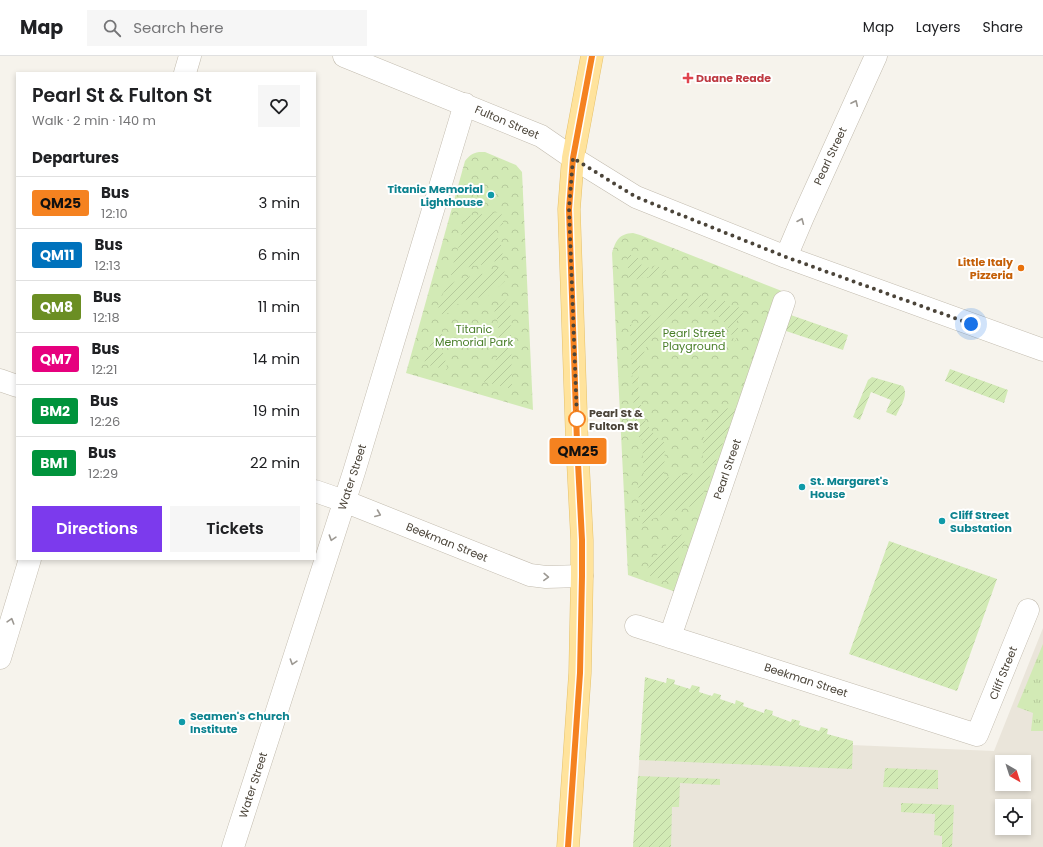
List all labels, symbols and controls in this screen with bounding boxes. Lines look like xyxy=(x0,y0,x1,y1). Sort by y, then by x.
search box xyxy=(87,10,367,46)
text: Map xyxy=(20,14,63,41)
icon: search xyxy=(101,17,123,39)
text: Search here xyxy=(133,17,224,38)
text: Map xyxy=(863,17,894,37)
text: Layers xyxy=(916,17,960,37)
text: Share xyxy=(982,17,1023,37)
place label: Duane Reade xyxy=(696,70,771,86)
marker: Duane Reade xyxy=(683,73,693,83)
text: Pearl St & Fulton St xyxy=(32,82,212,109)
button: heart xyxy=(258,85,300,127)
one-way arrow xyxy=(850,99,858,107)
street label: Fulton Street xyxy=(472,101,542,143)
text: Walk · 2 min · 140 m xyxy=(32,111,156,130)
street label: Pearl Street xyxy=(810,124,850,188)
text: Departures xyxy=(32,147,119,168)
place label: Titanic Memorial Lighthouse xyxy=(387,181,483,210)
text: Bus xyxy=(101,182,129,203)
marker: Titanic Memorial Lighthouse xyxy=(486,190,496,200)
text: 3 min xyxy=(258,192,300,213)
text: QM25 xyxy=(40,193,81,213)
text: 12:10 xyxy=(101,204,128,223)
one-way arrow xyxy=(796,218,804,225)
text: Bus xyxy=(94,234,123,255)
text: 6 min xyxy=(258,244,300,265)
text: QM11 xyxy=(40,245,74,265)
place label: Little Italy Pizzeria xyxy=(958,254,1013,283)
text: 12:13 xyxy=(94,256,121,275)
marker: Little Italy Pizzeria xyxy=(1016,263,1026,273)
text: Bus xyxy=(93,286,121,307)
text: 11 min xyxy=(258,296,300,317)
text: QM8 xyxy=(40,297,73,317)
text: 12:18 xyxy=(93,308,120,327)
your location xyxy=(961,314,981,334)
park label: Titanic Memorial Park xyxy=(435,321,513,350)
park label: Pearl Street Playground xyxy=(663,325,725,354)
text: Bus xyxy=(91,338,120,359)
text: 14 min xyxy=(253,348,300,369)
text: QM7 xyxy=(40,349,71,369)
text: 12:21 xyxy=(91,360,117,379)
text: Bus xyxy=(90,390,118,411)
text: 19 min xyxy=(253,400,300,421)
text: BM2 xyxy=(40,401,70,421)
place label: Pearl St & Fulton St xyxy=(589,405,643,434)
marker: Pearl St & Fulton St xyxy=(568,410,586,428)
text: 12:26 xyxy=(90,412,120,431)
street label: Pearl Street xyxy=(709,437,745,501)
line badge: QM25 xyxy=(550,438,606,464)
text: QM25 xyxy=(558,441,598,461)
text: Bus xyxy=(88,442,116,463)
street label: Water Street xyxy=(334,442,370,512)
text: 22 min xyxy=(250,452,300,473)
text: BM1 xyxy=(40,453,68,473)
text: 12:29 xyxy=(88,464,118,483)
place label: St. Margaret's House xyxy=(810,473,888,502)
marker: St. Margaret's House xyxy=(797,482,807,492)
button: Directions xyxy=(32,506,162,552)
button: Tickets xyxy=(170,506,300,552)
place label: Cliff Street Substation xyxy=(950,507,1012,536)
one-way arrow xyxy=(373,509,381,517)
marker: Cliff Street Substation xyxy=(937,516,947,526)
street label: Beekman Street xyxy=(404,518,490,566)
one-way arrow xyxy=(328,534,337,541)
one-way arrow xyxy=(543,573,549,581)
one-way arrow xyxy=(6,617,15,624)
street label: Cliff Street xyxy=(985,644,1021,702)
one-way arrow xyxy=(289,658,297,665)
street label: Beekman Street xyxy=(762,659,850,701)
place label: Seamen's Church Institute xyxy=(190,708,290,737)
marker: Seamen's Church Institute xyxy=(177,717,187,727)
street label: Water Street xyxy=(235,750,271,820)
north arrow xyxy=(995,755,1031,791)
map controls xyxy=(995,755,1031,835)
button: locate xyxy=(995,799,1031,835)

